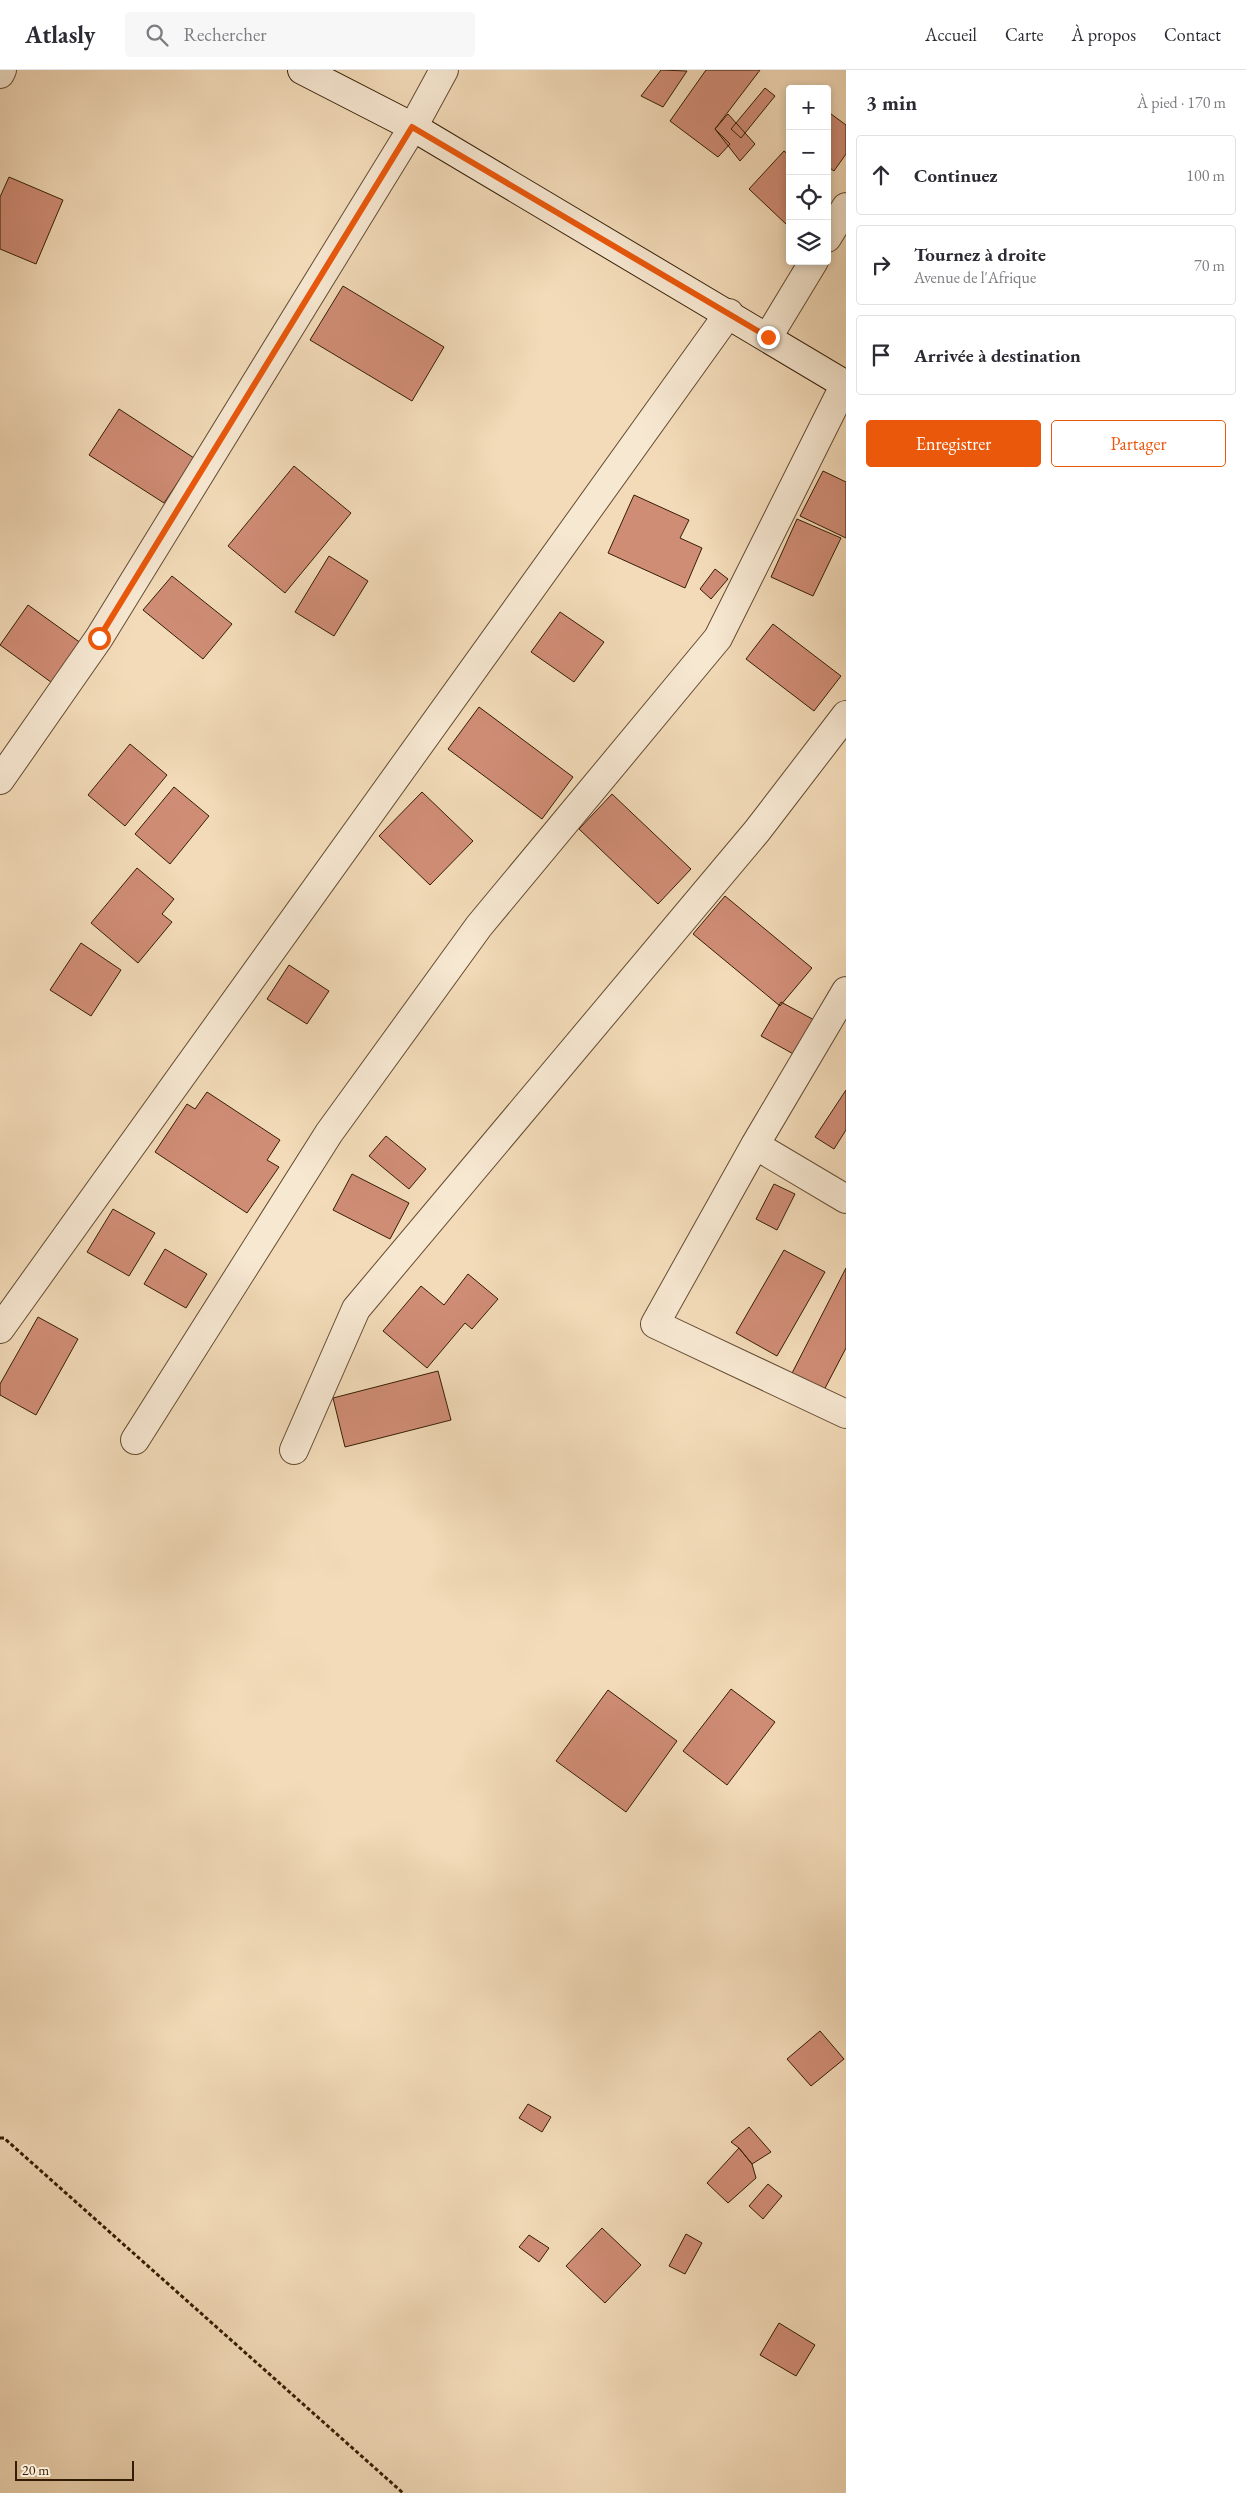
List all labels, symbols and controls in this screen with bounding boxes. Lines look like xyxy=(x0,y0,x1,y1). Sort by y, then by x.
search box xyxy=(125,12,475,57)
text: Atlasly xyxy=(25,19,95,50)
icon: search xyxy=(143,21,171,49)
text: Rechercher xyxy=(183,22,267,47)
text: Accueil xyxy=(925,23,977,46)
text: Carte xyxy=(1005,23,1044,46)
text: À propos xyxy=(1072,23,1136,46)
text: Contact xyxy=(1164,23,1221,46)
map controls xyxy=(786,85,831,265)
button: + xyxy=(786,85,831,130)
text: 3 min xyxy=(866,89,917,116)
text: À pied · 170 m xyxy=(1137,92,1226,113)
button: − xyxy=(786,130,831,175)
icon: ahead xyxy=(867,161,895,189)
text: Continuez xyxy=(914,163,998,188)
text: 100 m xyxy=(1186,165,1225,186)
button: locate xyxy=(786,175,831,220)
button: layers xyxy=(786,220,831,265)
text: Tournez à droite xyxy=(914,242,1046,267)
icon: right xyxy=(867,251,895,279)
text: 70 m xyxy=(1194,255,1225,276)
text: Avenue de l'Afrique xyxy=(914,267,1036,288)
route end xyxy=(757,326,780,349)
icon: arrive xyxy=(867,341,895,369)
text: Arrivée à destination xyxy=(914,343,1081,368)
button: Enregistrer xyxy=(866,420,1041,467)
button: Partager xyxy=(1051,420,1226,467)
route start xyxy=(88,627,111,650)
scale bar xyxy=(15,2458,134,2481)
text: 20 m xyxy=(22,2461,49,2479)

